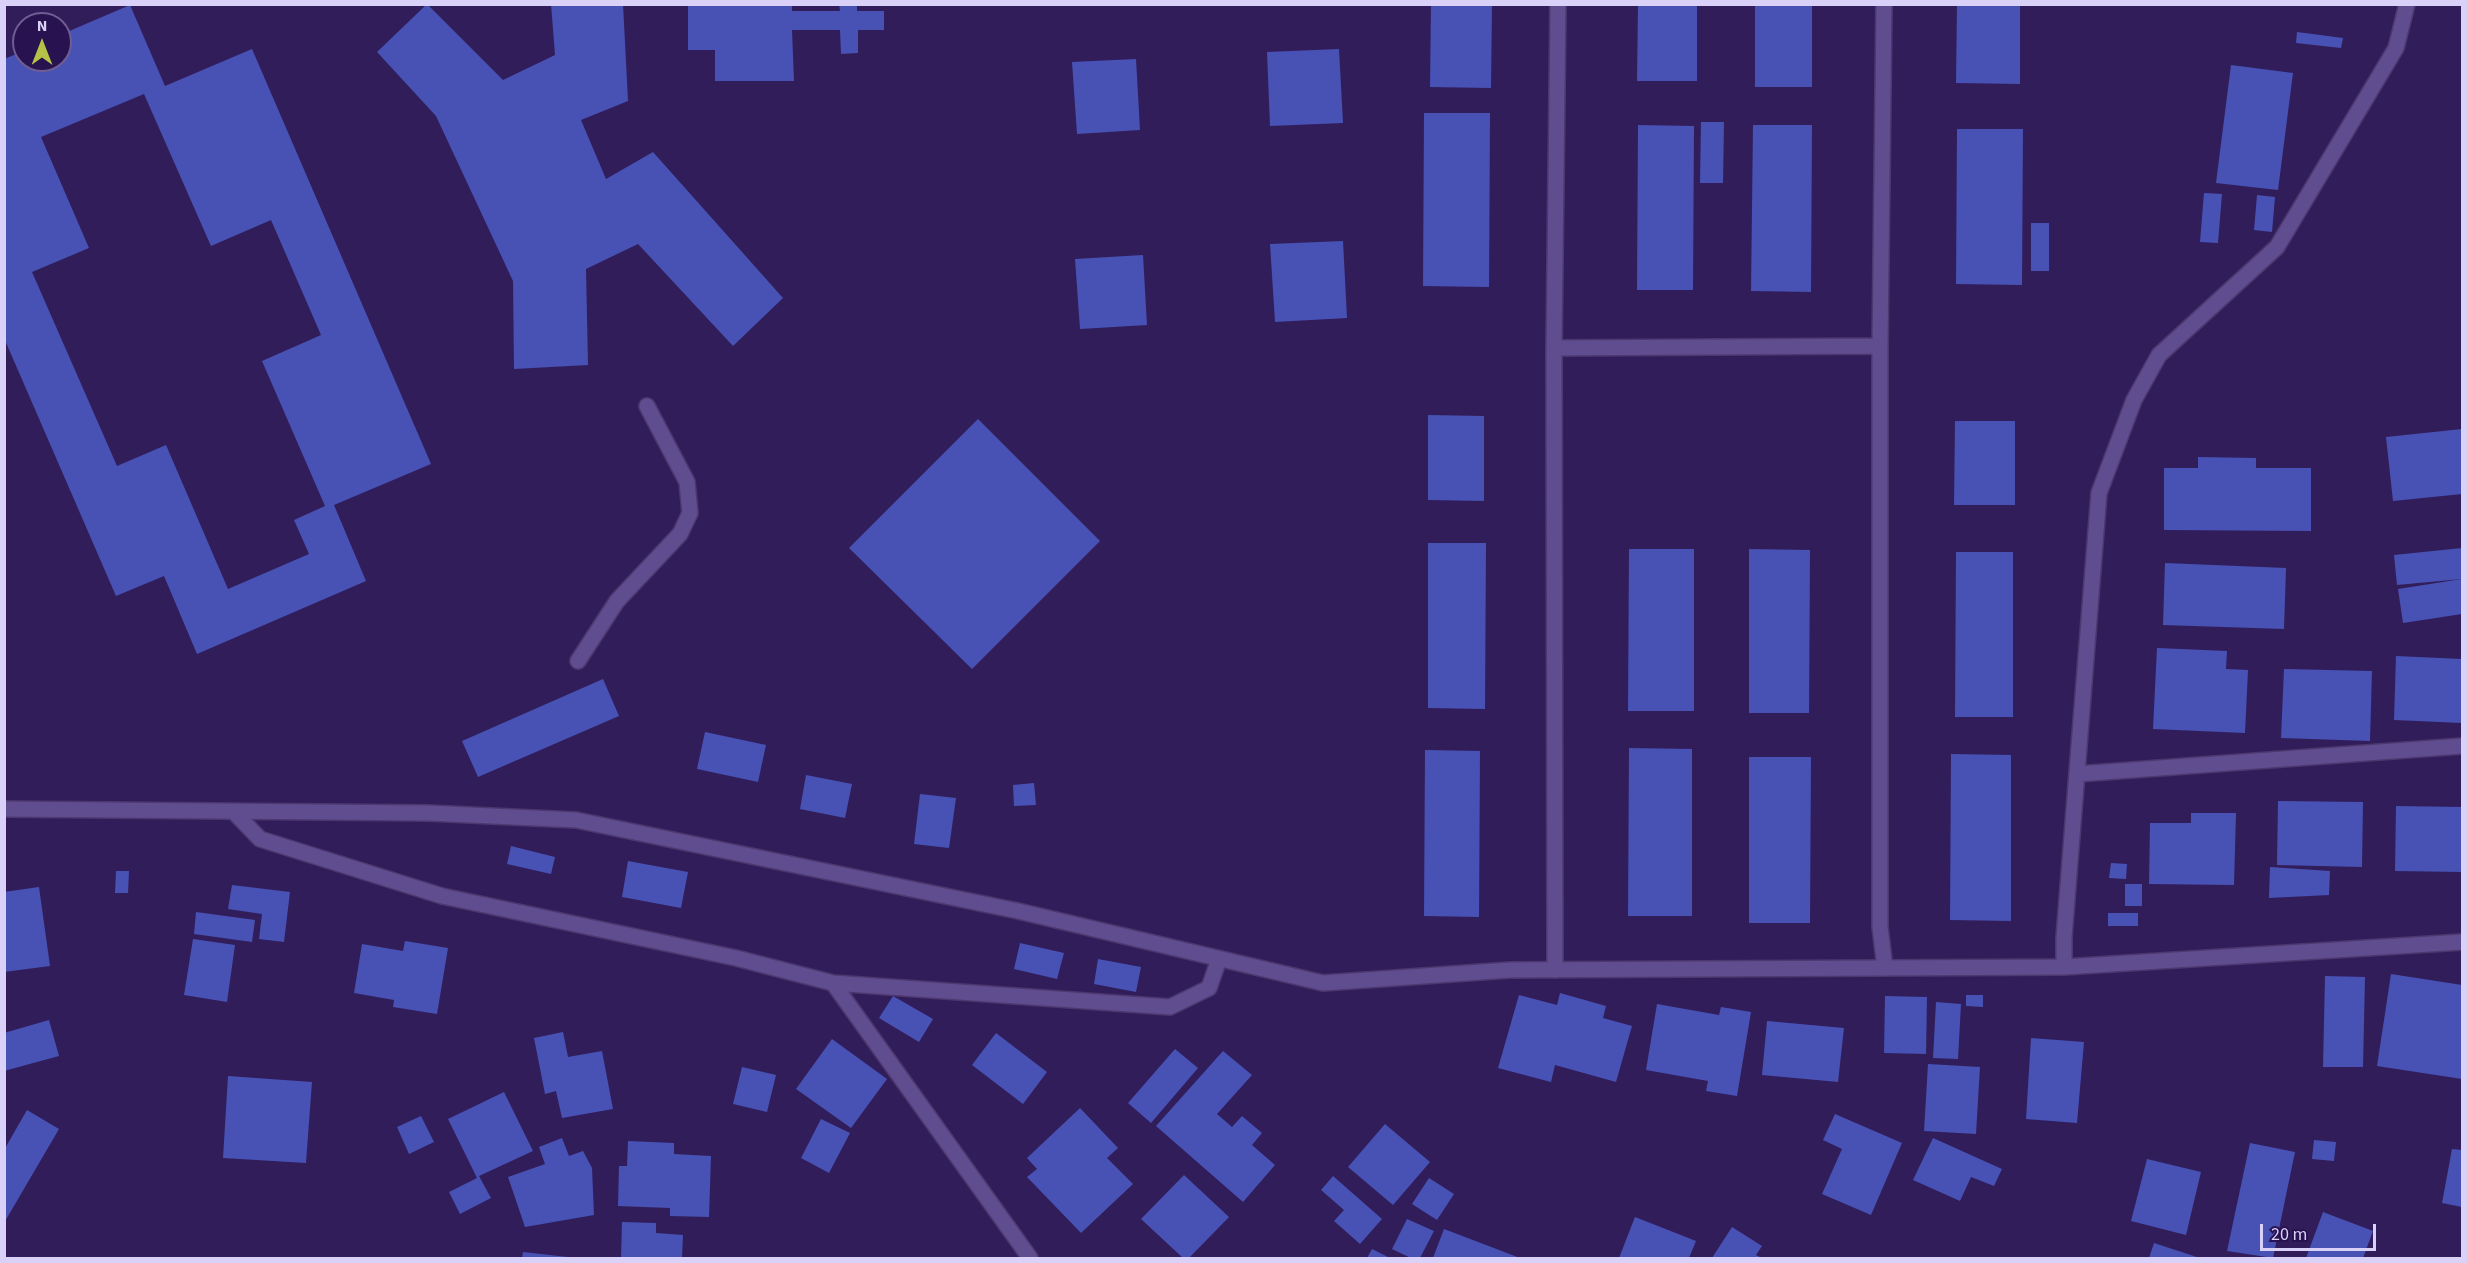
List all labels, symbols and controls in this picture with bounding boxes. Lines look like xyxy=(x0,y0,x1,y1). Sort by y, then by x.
north arrow xyxy=(12,12,72,72)
text: N xyxy=(37,15,47,37)
scale bar xyxy=(2263,1212,2378,1250)
text: 20 m xyxy=(2271,1222,2307,1247)

